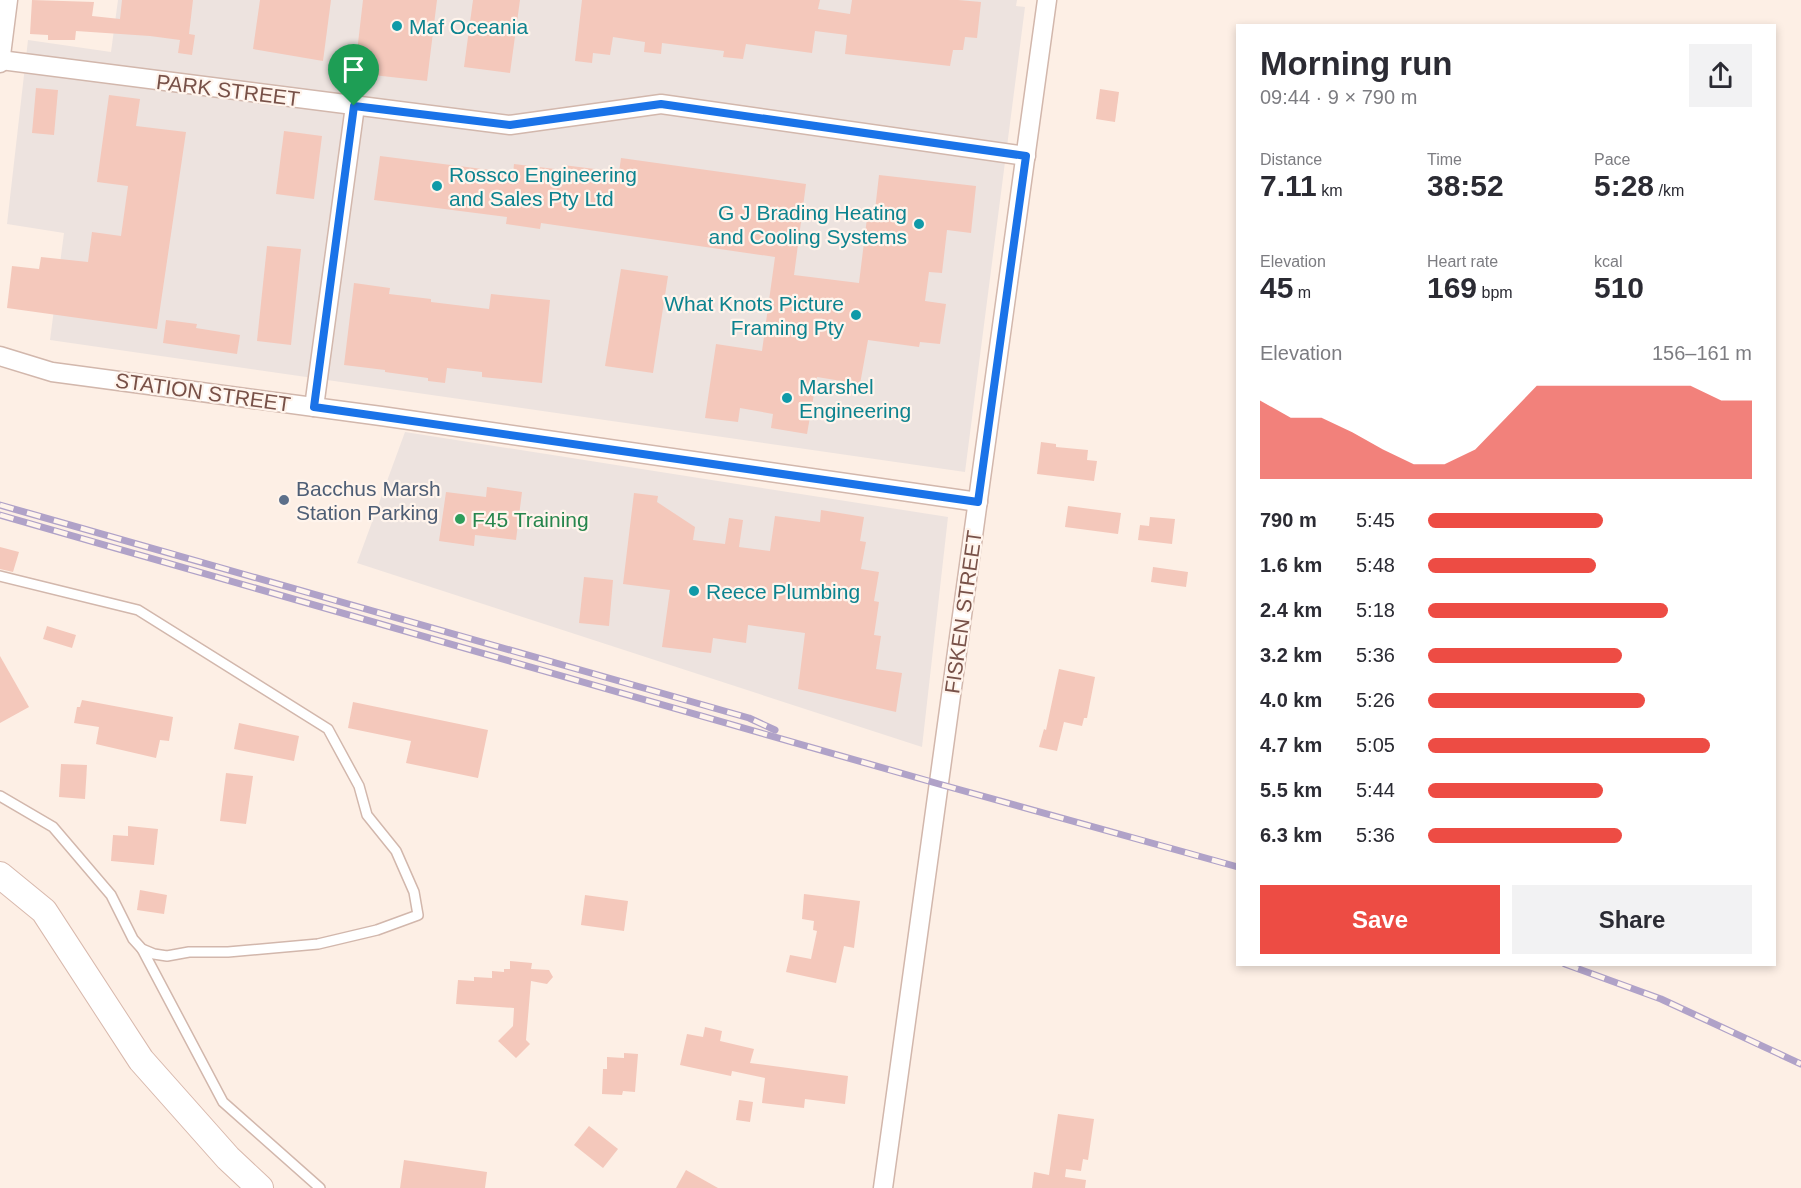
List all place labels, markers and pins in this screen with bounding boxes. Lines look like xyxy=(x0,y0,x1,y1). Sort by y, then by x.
place label: Maf Oceania xyxy=(409,15,528,38)
marker: Maf Oceania xyxy=(390,19,404,33)
pin xyxy=(328,44,379,106)
place label: Rossco Engineering and Sales Pty Ltd xyxy=(449,163,637,210)
marker: Rossco Engineering and Sales Pty Ltd xyxy=(430,179,444,193)
place label: G J Brading Heating and Cooling Systems xyxy=(709,201,907,248)
marker: G J Brading Heating and Cooling Systems xyxy=(912,217,926,231)
place label: What Knots Picture Framing Pty xyxy=(664,292,844,339)
marker: What Knots Picture Framing Pty xyxy=(849,308,863,322)
place label: Marshel Engineering xyxy=(799,375,911,422)
marker: Marshel Engineering xyxy=(780,391,794,405)
place label: Bacchus Marsh Station Parking xyxy=(296,477,441,524)
marker: Bacchus Marsh Station Parking xyxy=(277,493,291,507)
place label: F45 Training xyxy=(472,508,589,531)
marker: F45 Training xyxy=(453,512,467,526)
place label: Reece Plumbing xyxy=(706,580,860,603)
marker: Reece Plumbing xyxy=(687,584,701,598)

